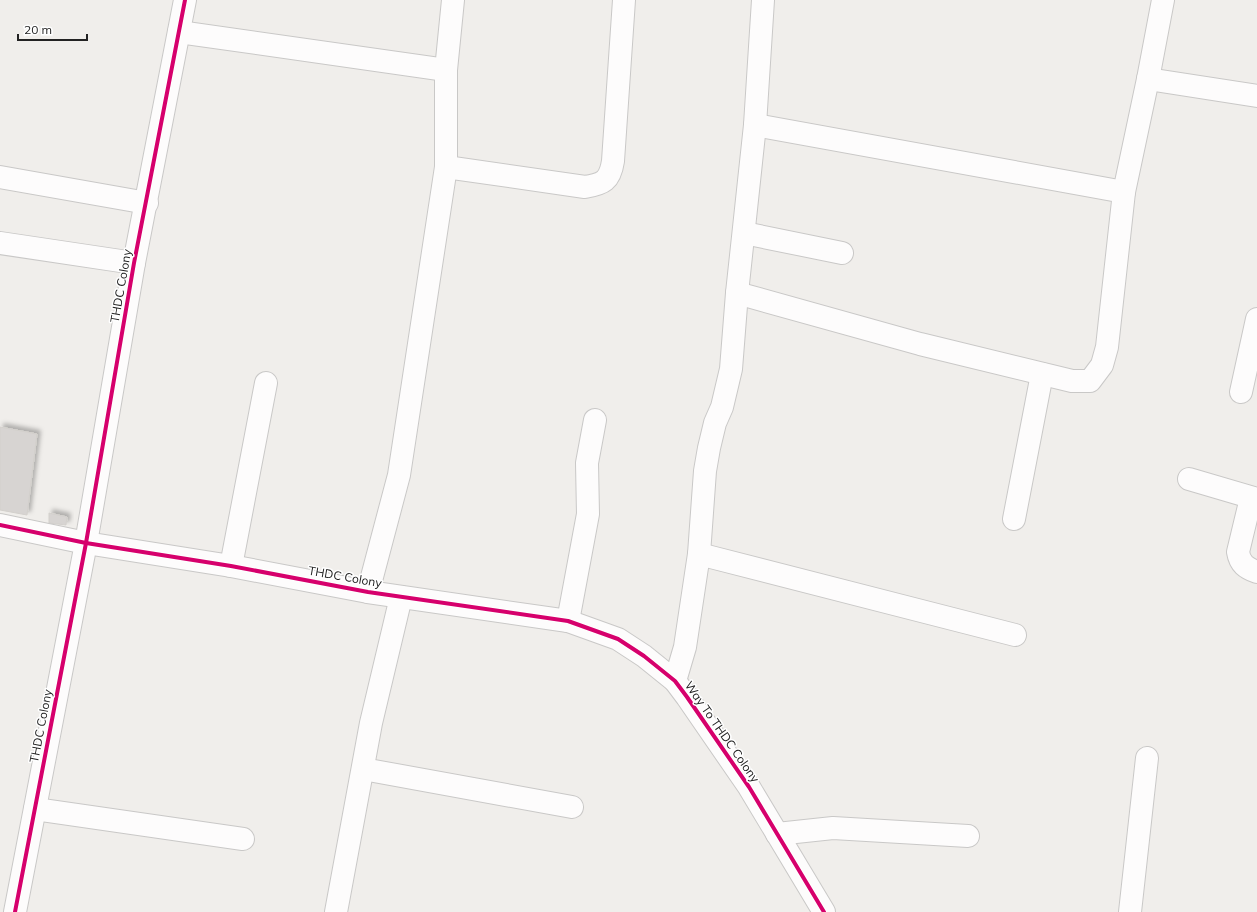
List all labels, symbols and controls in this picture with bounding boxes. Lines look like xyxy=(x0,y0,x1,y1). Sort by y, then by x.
scale bar xyxy=(18,16,87,42)
text: 20 m xyxy=(24,22,52,37)
street label: THDC Colony xyxy=(107,247,134,324)
street label: THDC Colony xyxy=(307,563,384,590)
street label: Way To THDC Colony xyxy=(682,678,763,786)
street label: THDC Colony xyxy=(26,687,55,764)

